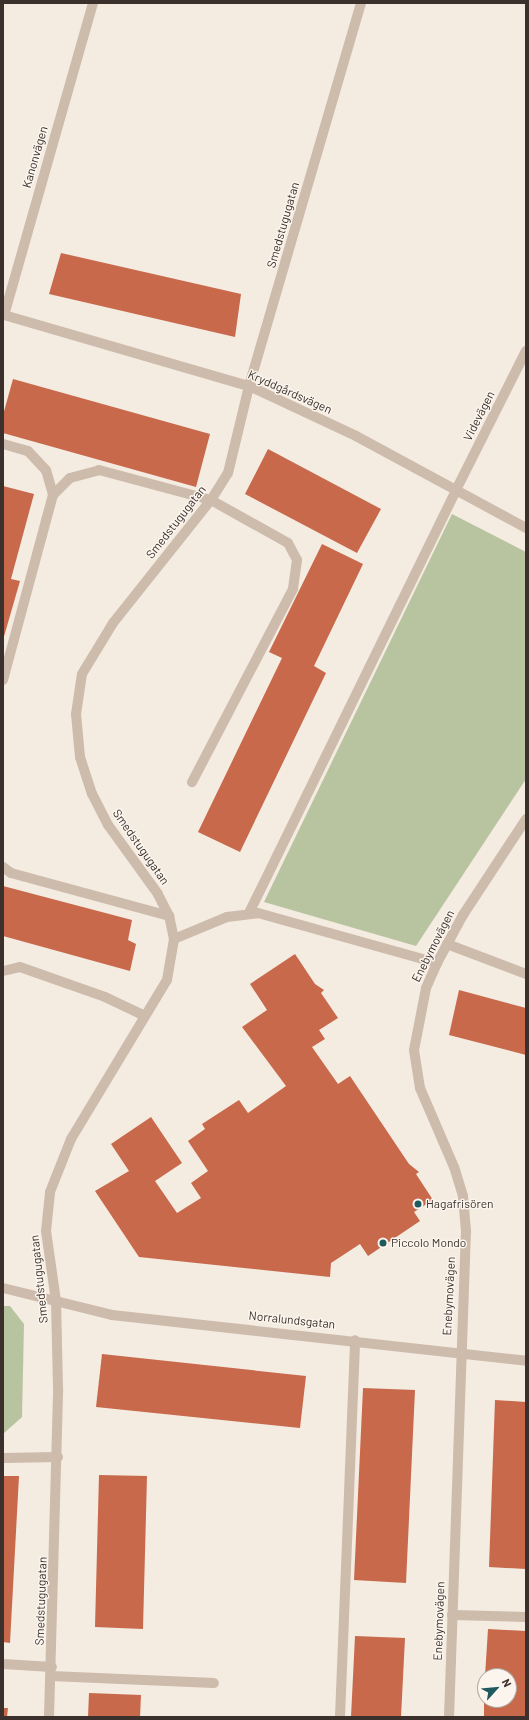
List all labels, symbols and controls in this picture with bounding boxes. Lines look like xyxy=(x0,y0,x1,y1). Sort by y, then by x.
street label: Kanonvägen xyxy=(19,124,51,190)
street label: Smedstugugatan xyxy=(264,180,302,270)
street label: Kryddgårdsvägen xyxy=(246,367,334,417)
street label: Videvägen xyxy=(460,389,498,443)
street label: Smedstugugatan xyxy=(143,483,209,561)
street label: Smedstugugatan xyxy=(110,807,172,887)
street label: Enebymovägen xyxy=(409,907,457,985)
place label: Hagafrisören xyxy=(426,1197,494,1211)
marker: Hagafrisören xyxy=(413,1199,423,1209)
street label: Smedstugugatan xyxy=(27,1234,51,1324)
place label: Piccolo Mondo xyxy=(391,1236,466,1250)
marker: Piccolo Mondo xyxy=(378,1238,388,1248)
street label: Enebymovägen xyxy=(440,1256,458,1336)
street label: Norralundsgatan xyxy=(248,1308,336,1332)
street label: Smedstugugatan xyxy=(32,1556,50,1646)
street label: Enebymovägen xyxy=(430,1581,448,1661)
north arrow xyxy=(477,1668,517,1708)
text: N xyxy=(500,1677,515,1689)

